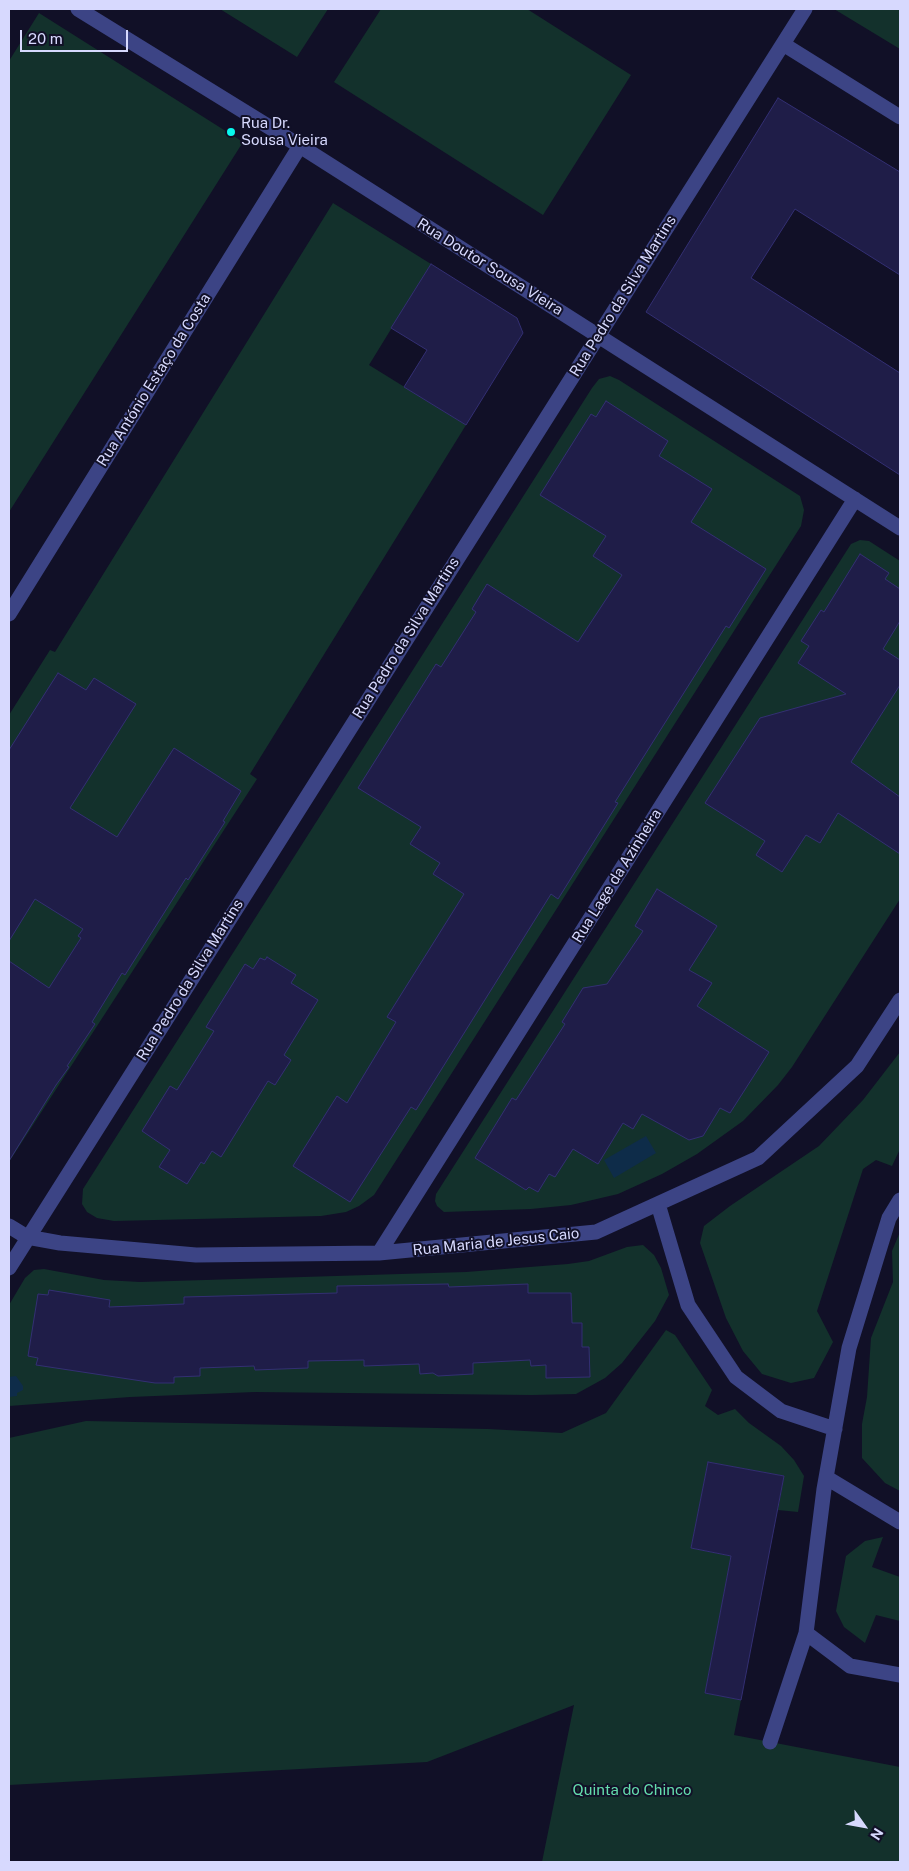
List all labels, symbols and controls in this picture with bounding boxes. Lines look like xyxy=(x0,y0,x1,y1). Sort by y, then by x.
scale bar xyxy=(22,20,130,52)
text: 20 m xyxy=(28,30,63,47)
place label: Rua Dr. Sousa Vieira xyxy=(241,114,328,149)
marker: Rua Dr. Sousa Vieira xyxy=(225,126,237,138)
street label: Rua Pedro da Silva Martins xyxy=(566,212,680,380)
street label: Rua Doutor Sousa Vieira xyxy=(414,215,566,319)
street label: Rua António Estaço da Costa xyxy=(93,290,215,470)
street label: Rua Pedro da Silva Martins xyxy=(349,554,463,722)
street label: Rua Lage da Azinheira xyxy=(568,806,666,946)
street label: Rua Pedro da Silva Martins xyxy=(133,896,247,1064)
street label: Rua Maria de Jesus Caio xyxy=(412,1224,580,1260)
park label: Quinta do Chinco xyxy=(573,1781,691,1799)
north arrow xyxy=(839,1801,889,1851)
text: N xyxy=(867,1825,886,1843)

